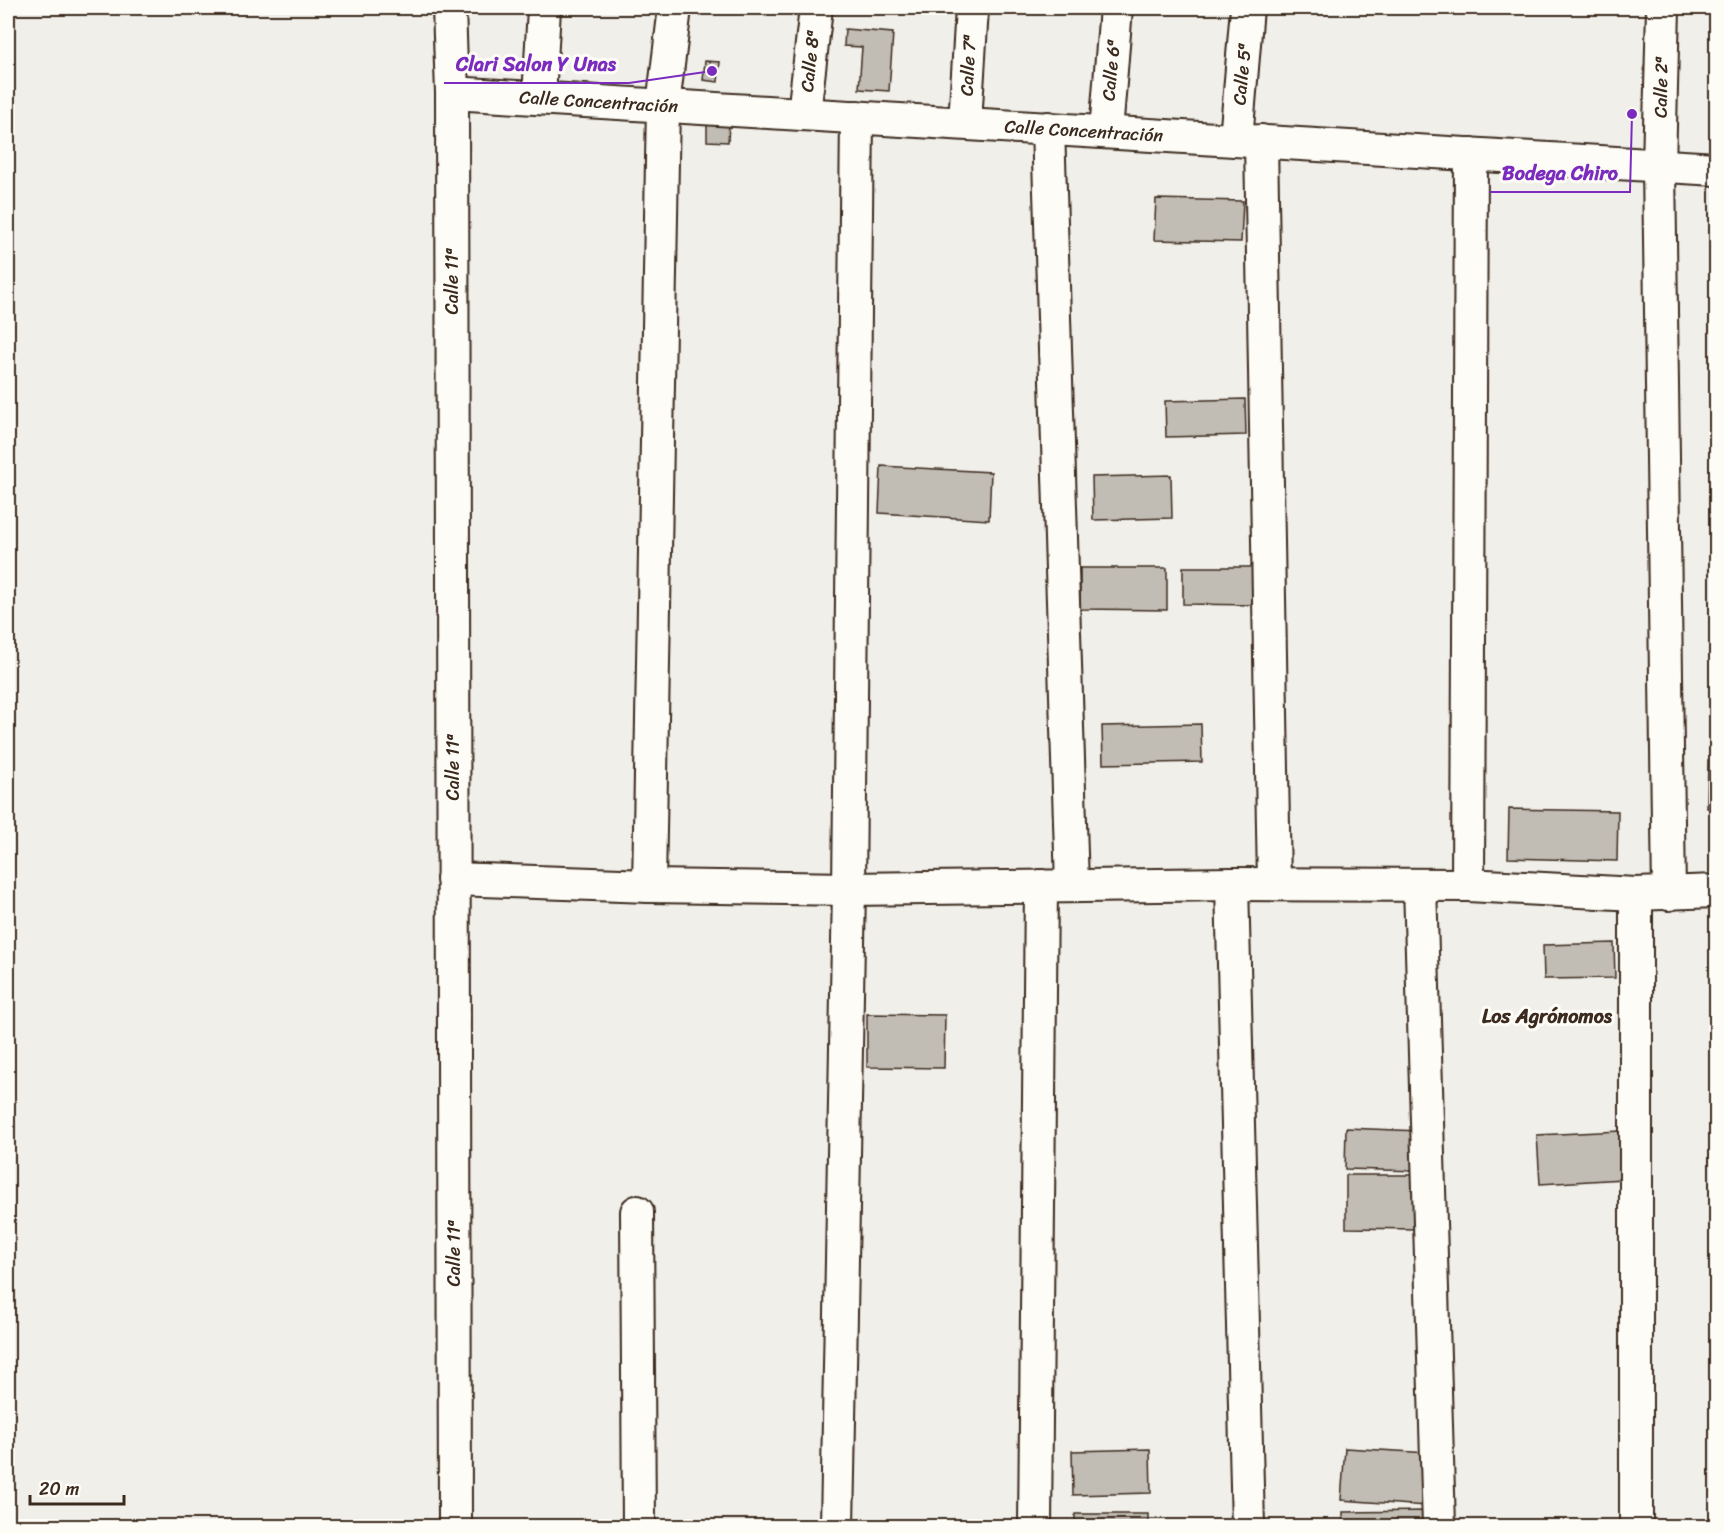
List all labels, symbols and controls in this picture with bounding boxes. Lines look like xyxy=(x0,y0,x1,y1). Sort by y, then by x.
street label: Calle 8ª xyxy=(791,28,829,94)
street label: Calle 7ª xyxy=(950,33,986,97)
street label: Calle 6ª xyxy=(1092,38,1130,102)
street label: Calle 5ª xyxy=(1223,41,1261,107)
callout: Clari Salon Y Unas xyxy=(444,45,629,83)
text: Clari Salon Y Unas xyxy=(455,47,617,82)
street label: Calle 2ª xyxy=(1644,56,1678,118)
street label: Calle Concentración xyxy=(518,81,679,123)
street label: Calle Concentración xyxy=(1004,110,1164,152)
callout: Bodega Chiro xyxy=(1490,154,1630,192)
text: Bodega Chiro xyxy=(1502,156,1619,191)
street label: Calle 11ª xyxy=(436,248,468,314)
street label: Calle 11ª xyxy=(437,734,469,800)
district label: Los Agrónomos xyxy=(1482,999,1613,1034)
street label: Calle 11ª xyxy=(438,1220,470,1286)
scale bar xyxy=(30,1468,124,1506)
text: 20 m xyxy=(39,1473,79,1505)

